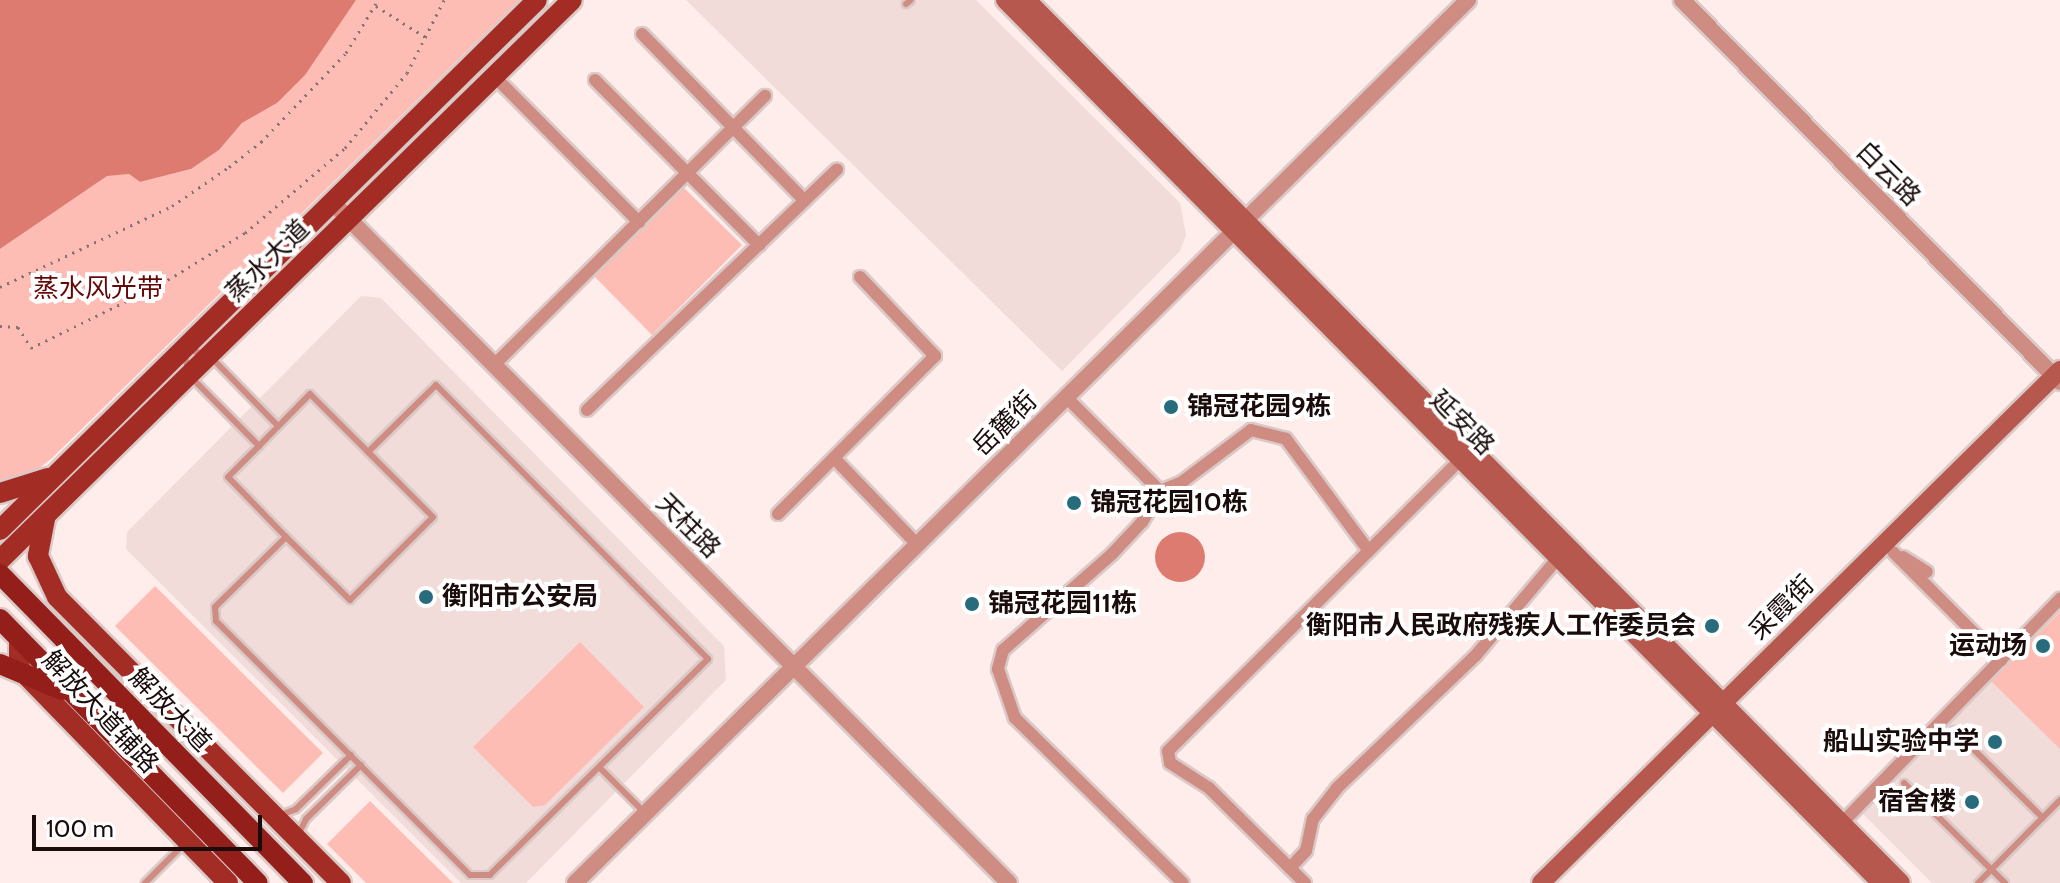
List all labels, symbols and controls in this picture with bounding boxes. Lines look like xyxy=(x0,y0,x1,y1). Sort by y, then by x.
street label: 白云路 xyxy=(1849,135,1927,213)
street label: 蒸水大道 xyxy=(220,214,316,308)
park label: 蒸水风光带 xyxy=(33,273,163,305)
street label: 延安路 xyxy=(1423,384,1501,462)
street label: 岳麓街 xyxy=(966,385,1044,463)
place label: 锦冠花园9栋 xyxy=(1187,391,1332,423)
marker: 锦冠花园9栋 xyxy=(1162,398,1180,416)
street label: 天柱路 xyxy=(649,487,727,565)
place label: 锦冠花园10栋 xyxy=(1090,487,1248,519)
marker: 锦冠花园10栋 xyxy=(1065,494,1083,512)
street label: 采霞街 xyxy=(1743,569,1821,647)
place label: 衡阳市公安局 xyxy=(442,581,598,613)
marker: 衡阳市公安局 xyxy=(417,588,435,606)
place label: 锦冠花园11栋 xyxy=(988,588,1137,620)
marker: 锦冠花园11栋 xyxy=(963,595,981,613)
place label: 衡阳市人民政府残疾人工作委员会 xyxy=(1306,610,1696,642)
marker: 衡阳市人民政府残疾人工作委员会 xyxy=(1703,617,1721,635)
place label: 运动场 xyxy=(1949,630,2027,662)
marker: 运动场 xyxy=(2034,637,2052,655)
street label: 解放大道辅路 xyxy=(35,644,165,780)
street label: 解放大道 xyxy=(123,662,217,758)
place label: 船山实验中学 xyxy=(1823,726,1979,758)
marker: 船山实验中学 xyxy=(1986,733,2004,751)
place label: 宿舍楼 xyxy=(1878,786,1956,818)
marker: 宿舍楼 xyxy=(1963,793,1981,811)
scale bar xyxy=(36,799,266,849)
text: 100 m xyxy=(46,814,114,843)

